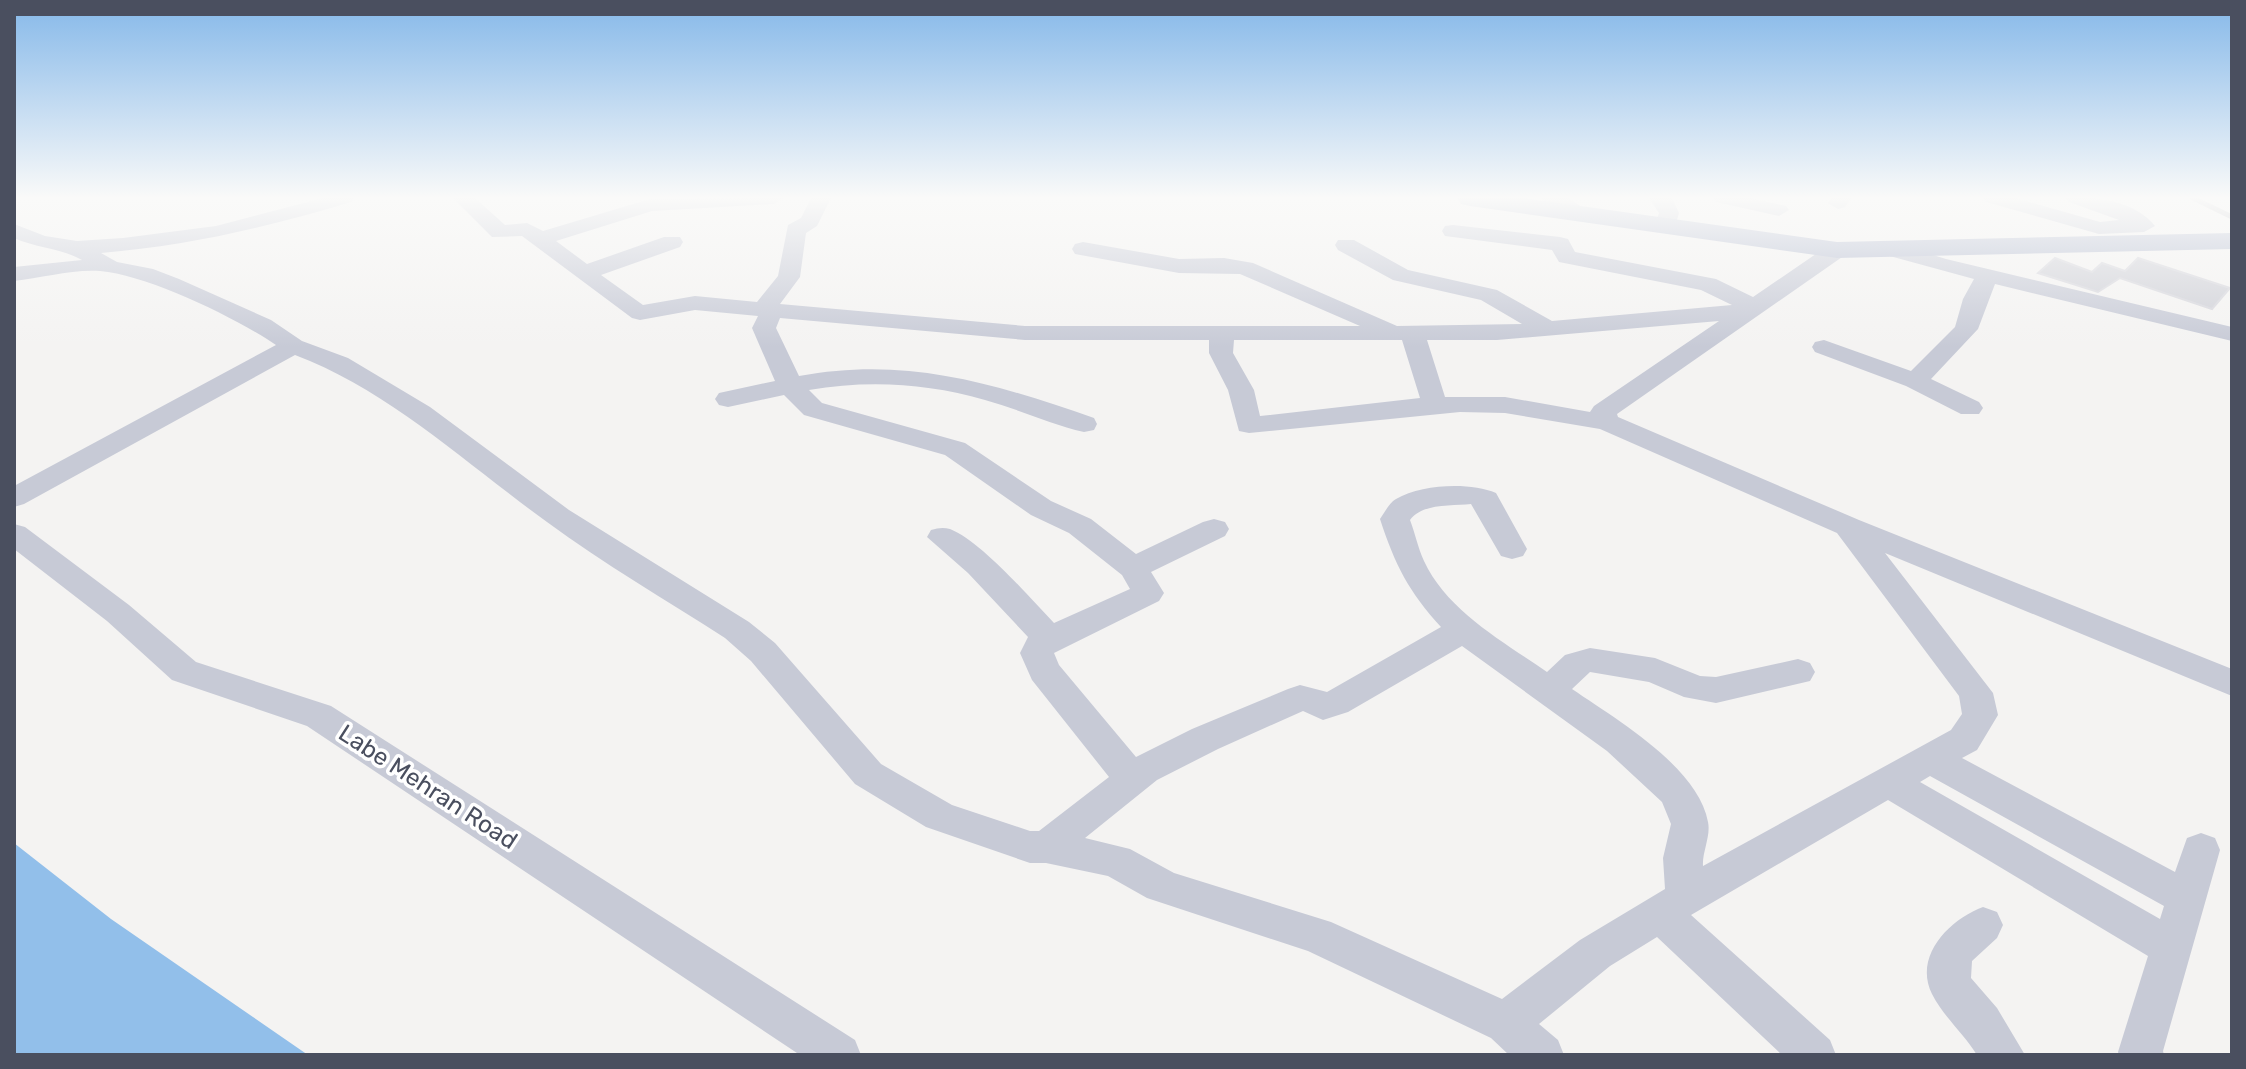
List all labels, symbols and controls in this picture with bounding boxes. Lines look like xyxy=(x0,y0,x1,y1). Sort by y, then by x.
street label: Labe Mehran Road xyxy=(334,719,522,855)

